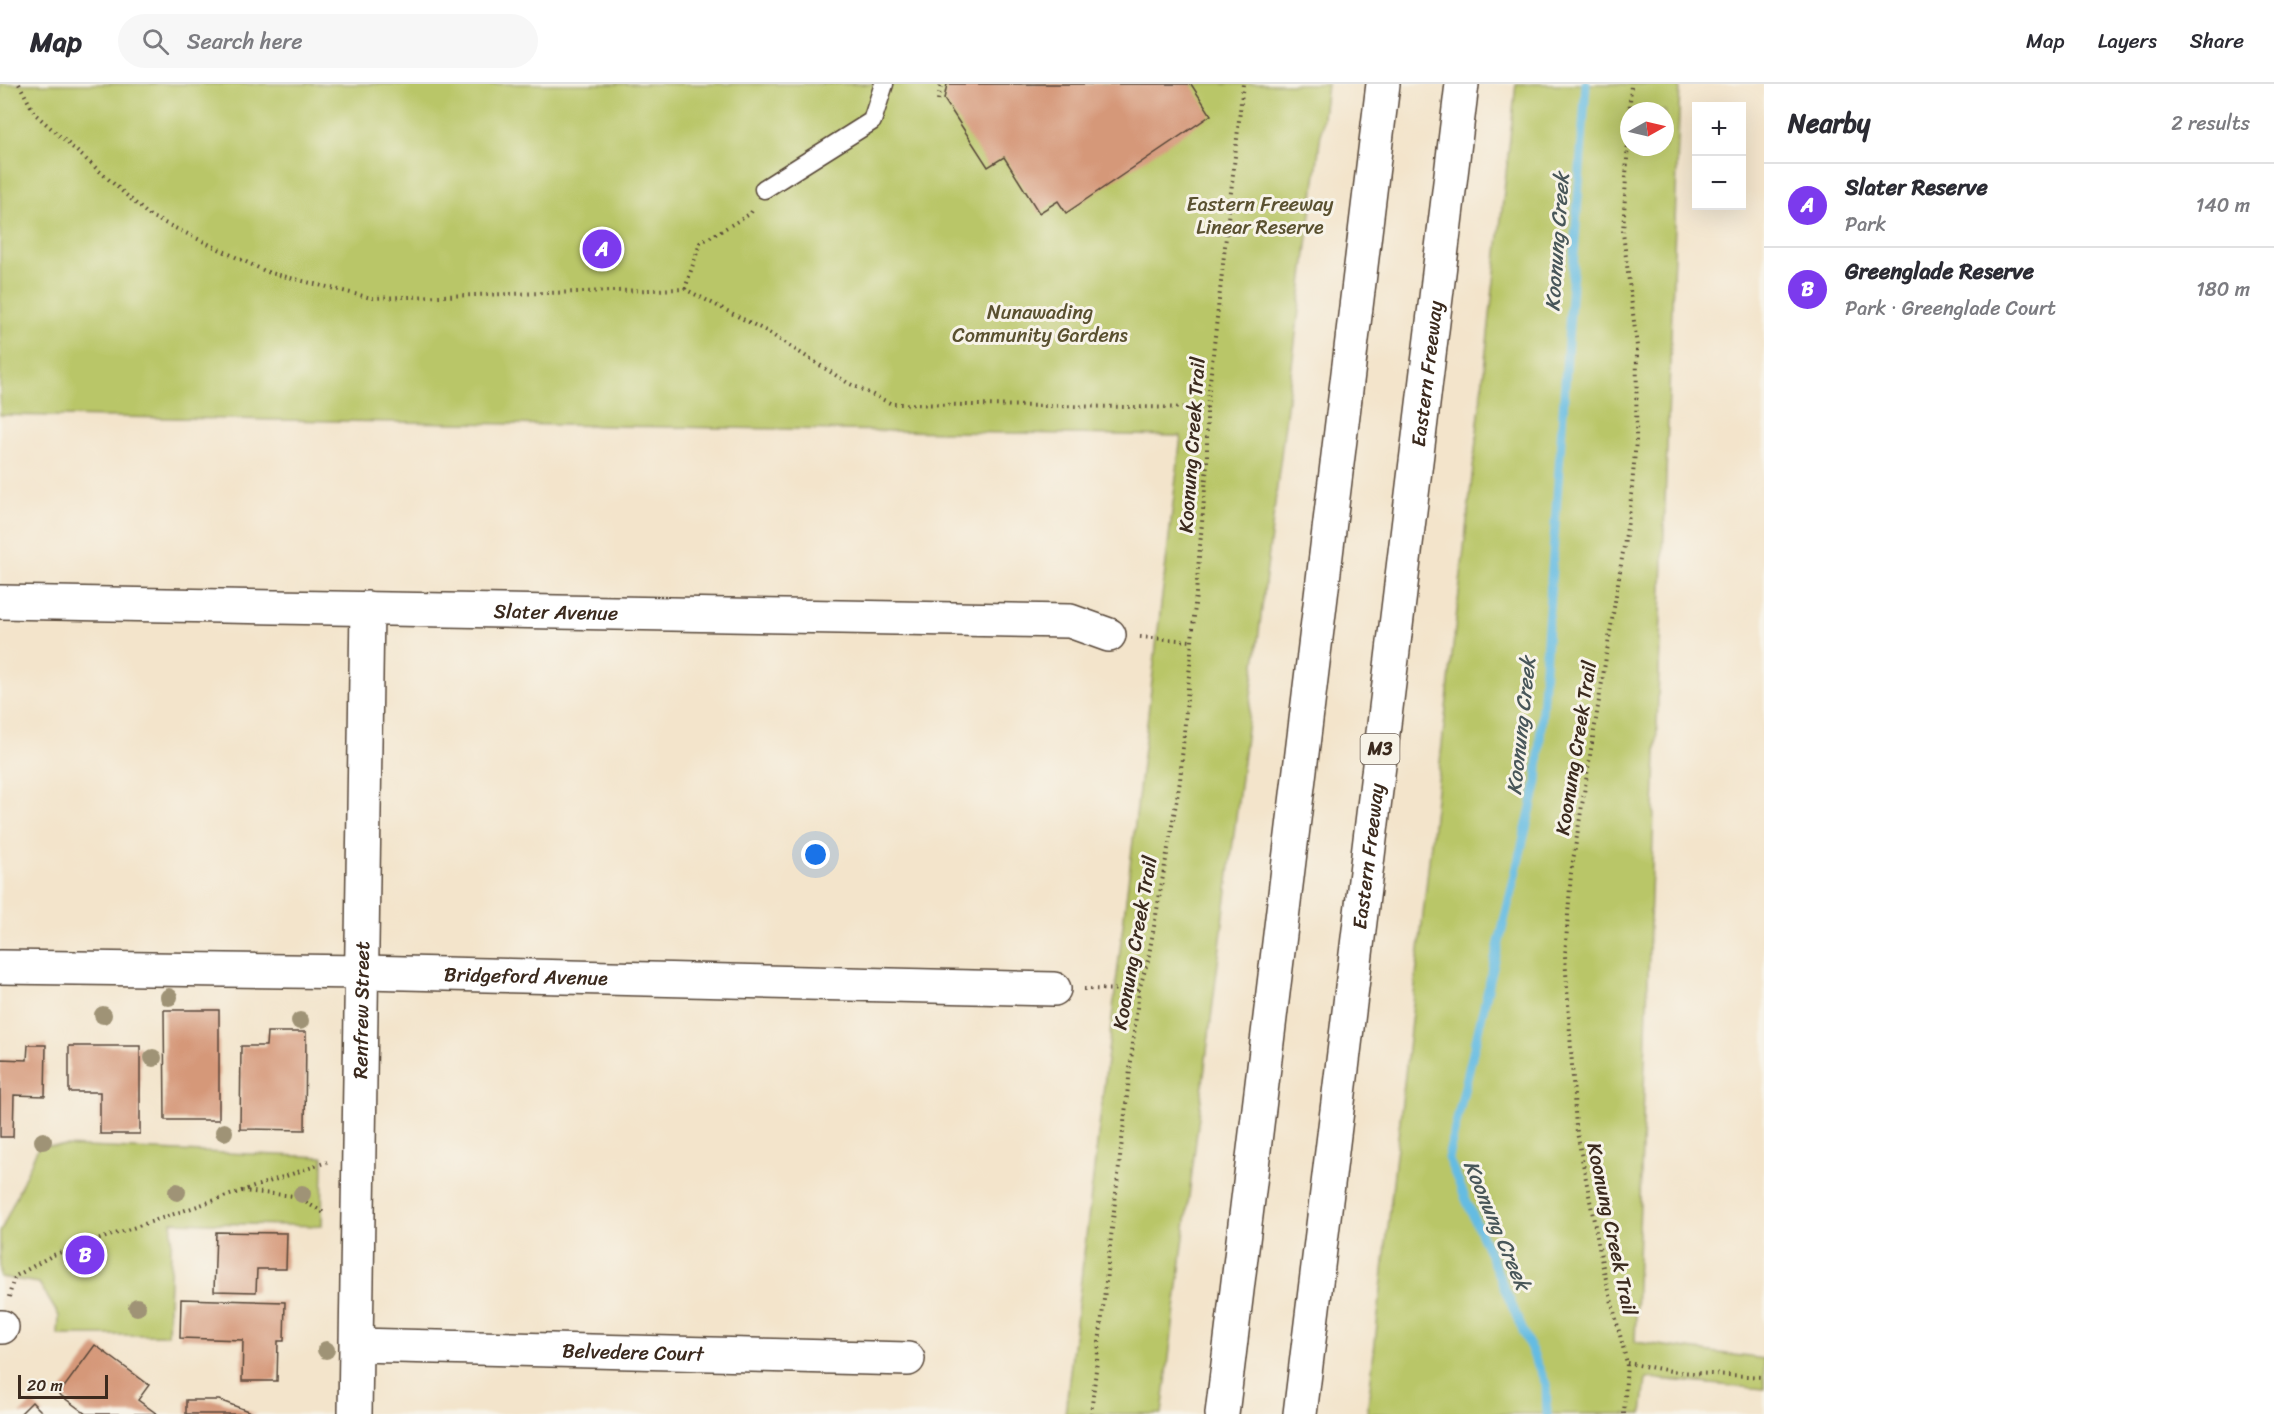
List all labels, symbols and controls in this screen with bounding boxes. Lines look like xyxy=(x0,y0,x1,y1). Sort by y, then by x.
search box xyxy=(118,14,538,68)
text: Map xyxy=(30,17,82,66)
text: Search here xyxy=(187,22,303,61)
text: Map xyxy=(2026,22,2065,60)
text: Layers xyxy=(2098,22,2157,60)
text: Share xyxy=(2190,22,2244,60)
icon: search xyxy=(139,25,172,58)
text: Nearby xyxy=(1788,100,1870,146)
north arrow xyxy=(1620,102,1674,156)
map controls xyxy=(1692,102,1746,210)
button: + xyxy=(1692,102,1746,156)
text: 2 results xyxy=(2171,106,2250,141)
button: − xyxy=(1692,156,1746,210)
text: Slater Reserve xyxy=(1845,168,1988,207)
water label: Koonung Creek xyxy=(1533,169,1581,312)
park label: Eastern Freeway Linear Reserve xyxy=(1187,187,1334,245)
text: A xyxy=(1801,188,1814,223)
text: 140 m xyxy=(2196,188,2250,223)
text: Park xyxy=(1845,207,1886,242)
pin: A xyxy=(582,226,622,272)
text: Greenglade Reserve xyxy=(1845,252,2034,291)
text: B xyxy=(1801,272,1814,307)
text: 180 m xyxy=(2196,272,2250,307)
text: Park · Greenglade Court xyxy=(1845,291,2056,326)
park label: Nunawading Community Gardens xyxy=(952,295,1128,353)
street label: Eastern Freeway xyxy=(1400,298,1453,449)
street label: Koonung Creek Trail xyxy=(1168,355,1216,534)
street label: Slater Avenue xyxy=(493,593,619,630)
water label: Koonung Creek xyxy=(1495,652,1547,797)
street label: Koonung Creek Trail xyxy=(1545,657,1607,838)
road number: M3 xyxy=(1360,734,1400,764)
street label: Eastern Freeway xyxy=(1342,781,1394,931)
your location xyxy=(801,840,830,869)
street label: Koonung Creek Trail xyxy=(1102,852,1168,1033)
street label: Renfrew Street xyxy=(342,941,380,1079)
street label: Bridgeford Avenue xyxy=(444,956,609,996)
street label: Koonung Creek Trail xyxy=(1577,1139,1648,1320)
water label: Koonung Creek xyxy=(1452,1154,1543,1299)
pin: B xyxy=(66,1232,104,1278)
street label: Belvedere Court xyxy=(562,1333,705,1371)
text: 20 m xyxy=(27,1371,63,1400)
scale bar xyxy=(18,1372,108,1400)

